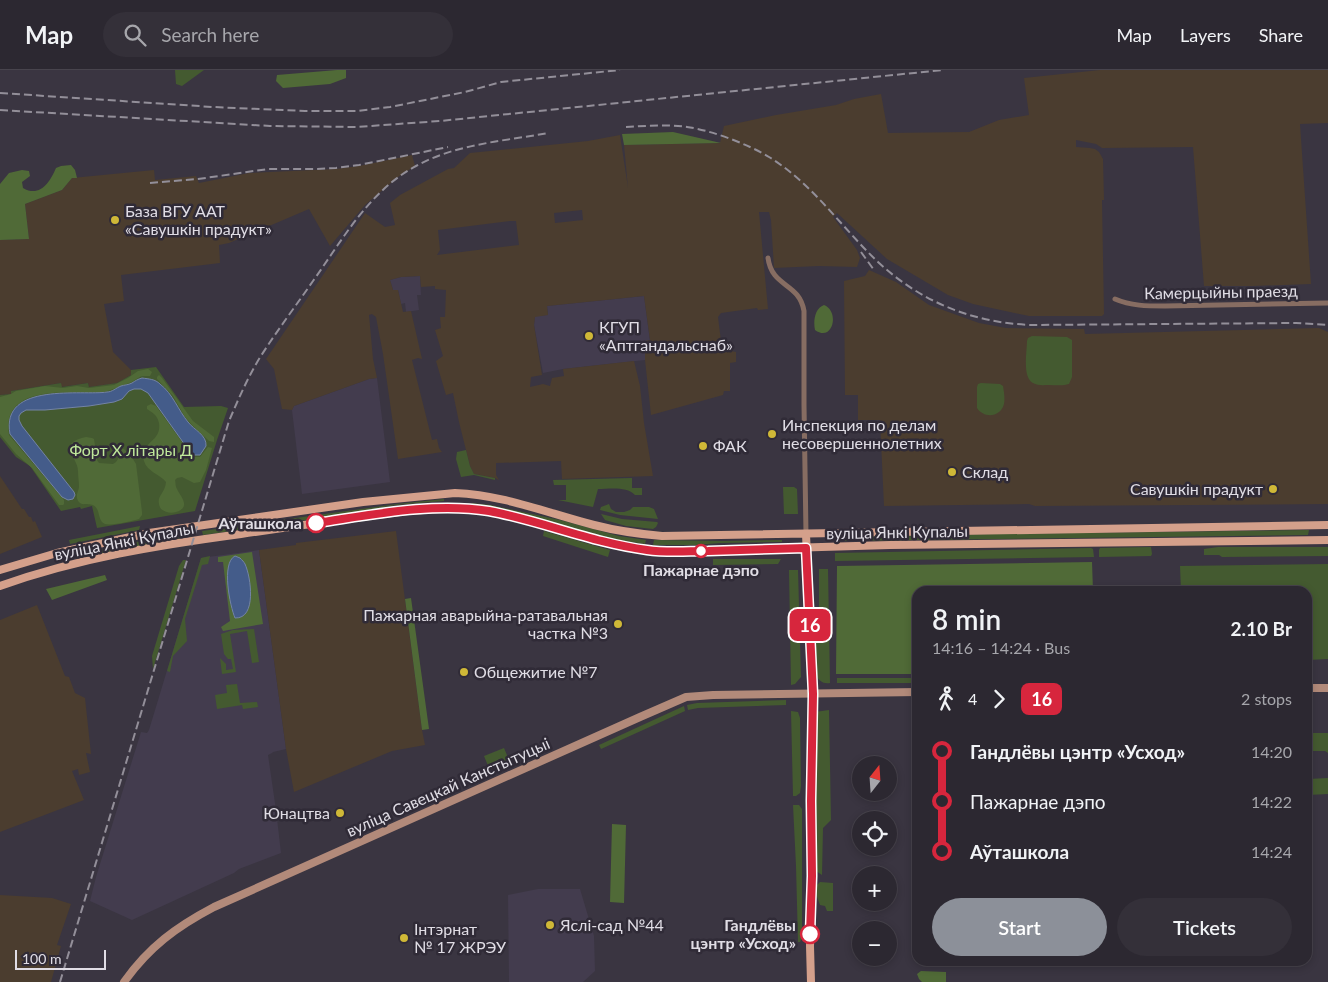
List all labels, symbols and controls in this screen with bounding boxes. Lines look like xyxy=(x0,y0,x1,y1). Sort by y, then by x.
search box xyxy=(103,12,453,57)
text: Map xyxy=(25,20,73,49)
icon: search xyxy=(121,21,149,49)
text: Search here xyxy=(161,23,259,46)
text: Map xyxy=(1116,24,1152,46)
text: Layers xyxy=(1180,24,1231,46)
text: Share xyxy=(1259,24,1303,46)
place label: База ВГУ ААТ «Савушкін прадукт» xyxy=(125,201,272,238)
marker: База ВГУ ААТ «Савушкін прадукт» xyxy=(109,214,121,226)
street label: Камерцыйны праезд xyxy=(1144,281,1298,302)
place label: КГУП «Аптгандальснаб» xyxy=(599,317,733,354)
marker: КГУП «Аптгандальснаб» xyxy=(583,330,595,342)
place label: Инспекция по делам несовершеннолетних xyxy=(782,415,942,452)
marker: Инспекция по делам несовершеннолетних xyxy=(766,428,778,440)
place label: ФАК xyxy=(713,436,747,455)
park label: Форт X літары Д xyxy=(69,440,193,459)
marker: ФАК xyxy=(697,440,709,452)
place label: Склад xyxy=(962,462,1008,481)
marker: Склад xyxy=(946,466,958,478)
place label: Савушкін прадукт xyxy=(1130,479,1263,498)
marker: Савушкін прадукт xyxy=(1267,483,1279,495)
place label: Аўташкола xyxy=(218,513,302,532)
marker: Аўташкола xyxy=(306,513,326,533)
street label: вуліца Янкі Купалы xyxy=(52,518,195,563)
street label: вуліца Янкі Купалы xyxy=(826,521,968,542)
marker: Пажарнае дэпо xyxy=(694,544,708,558)
place label: Пажарнае дэпо xyxy=(643,560,759,579)
text: 8 min xyxy=(932,602,1001,636)
place label: Пажарная аварыйна-ратавальная частка №3 xyxy=(363,605,608,642)
line badge: 16 xyxy=(788,609,832,641)
text: 16 xyxy=(800,614,820,636)
text: 2.10 Br xyxy=(1230,617,1292,640)
marker: Пажарная аварыйна-ратавальная частка №3 xyxy=(612,618,624,630)
text: 14:16 – 14:24 · Bus xyxy=(932,638,1070,657)
place label: Общежитие №7 xyxy=(474,662,598,681)
marker: Общежитие №7 xyxy=(458,666,470,678)
icon: walk xyxy=(932,685,960,713)
icon: forward xyxy=(985,685,1013,713)
text: 16 xyxy=(1031,688,1052,710)
text: 4 xyxy=(968,689,977,708)
text: 2 stops xyxy=(1241,689,1292,708)
street label: вуліца Савецкай Канстытуцыі xyxy=(343,733,552,840)
text: Гандлёвы цэнтр «Усход» xyxy=(970,740,1185,763)
text: 14:20 xyxy=(1251,742,1292,761)
north arrow xyxy=(852,756,898,801)
map controls xyxy=(852,756,897,966)
text: Пажарнае дэпо xyxy=(970,790,1106,813)
text: 14:22 xyxy=(1251,792,1292,811)
place label: Юнацтва xyxy=(263,803,330,822)
marker: Юнацтва xyxy=(334,807,346,819)
button: locate xyxy=(852,811,897,856)
text: Аўташкола xyxy=(970,840,1069,863)
text: 14:24 xyxy=(1251,842,1292,861)
button: + xyxy=(852,866,897,911)
button: Start xyxy=(932,898,1107,956)
button: Tickets xyxy=(1117,898,1292,956)
place label: Яслі-сад №44 xyxy=(559,915,664,934)
place label: Гандлёвы цэнтр «Усход» xyxy=(690,915,796,952)
place label: Інтэрнат № 17 ЖРЭУ xyxy=(414,919,507,956)
marker: Яслі-сад №44 xyxy=(544,919,556,931)
button: − xyxy=(852,921,897,966)
marker: Гандлёвы цэнтр «Усход» xyxy=(800,924,820,944)
marker: Інтэрнат № 17 ЖРЭУ xyxy=(398,932,410,944)
scale bar xyxy=(15,947,106,970)
text: 100 m xyxy=(22,950,61,967)

